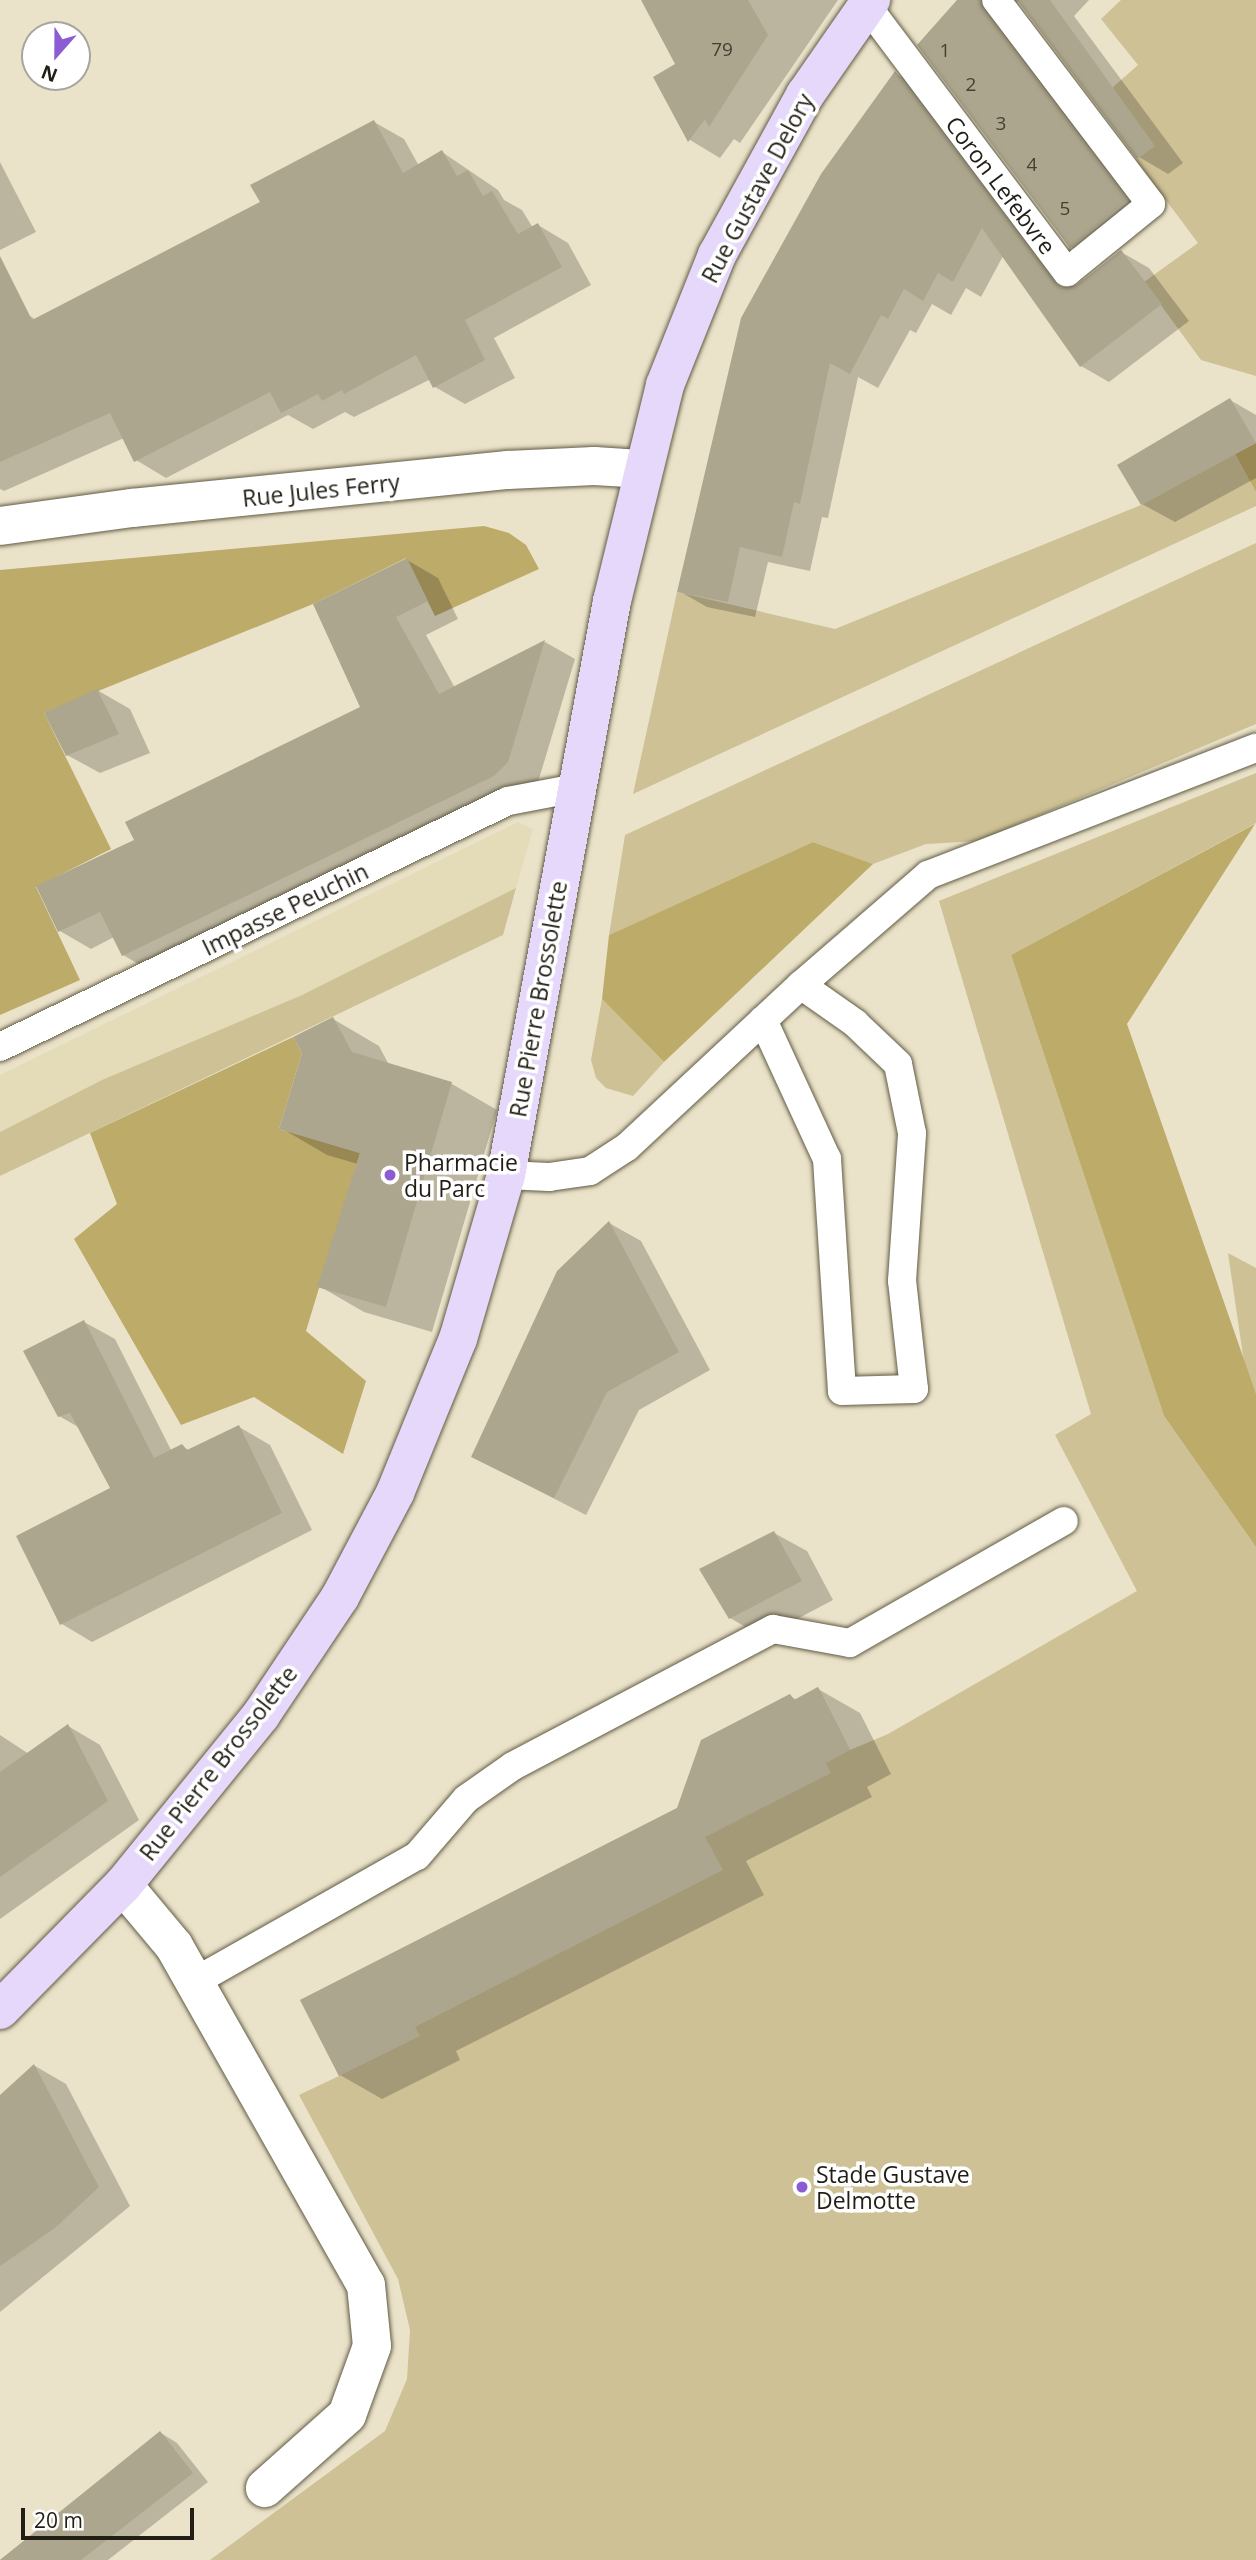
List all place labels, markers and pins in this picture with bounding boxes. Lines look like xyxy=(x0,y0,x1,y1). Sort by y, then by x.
place label: Pharmacie du Parc xyxy=(404,1148,518,1202)
marker: Pharmacie du Parc xyxy=(382,1167,398,1183)
place label: Stade Gustave Delmotte xyxy=(816,2160,970,2214)
marker: Stade Gustave Delmotte xyxy=(794,2179,810,2195)

